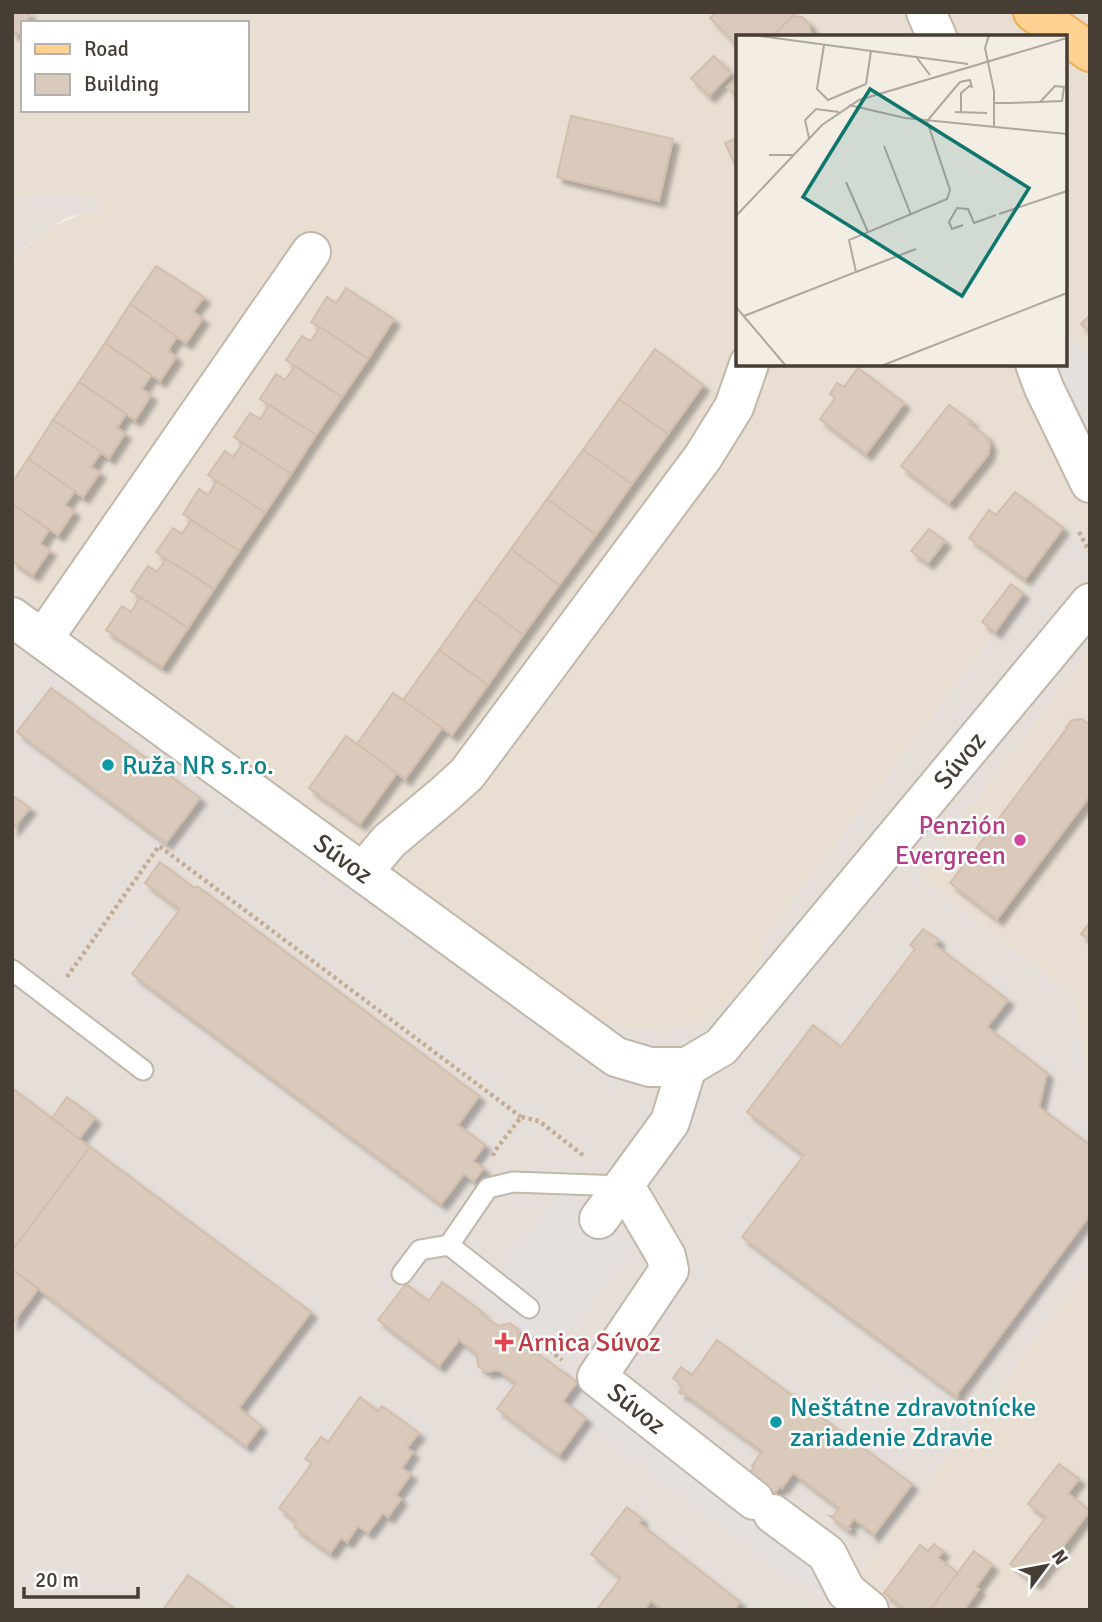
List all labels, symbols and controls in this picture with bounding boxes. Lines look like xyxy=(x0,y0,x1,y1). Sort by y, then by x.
legend xyxy=(21,21,248,112)
inset map xyxy=(736,35,1067,366)
text: Road xyxy=(84,36,129,62)
text: Building xyxy=(84,71,159,97)
street label: Súvoz xyxy=(927,726,993,796)
place label: Ruža NR s.r.o. xyxy=(122,750,274,782)
marker: Ruža NR s.r.o. xyxy=(100,757,116,773)
place label: Penzión Evergreen xyxy=(895,810,1006,872)
street label: Súvoz xyxy=(307,827,378,891)
marker: Penzión Evergreen xyxy=(1012,832,1028,848)
place label: Arnica Súvoz xyxy=(518,1327,661,1359)
marker: Arnica Súvoz xyxy=(496,1334,512,1350)
street label: Súvoz xyxy=(601,1376,672,1442)
place label: Neštátne zdravotnícke zariadenie Zdravie xyxy=(790,1392,1036,1454)
marker: Neštátne zdravotnícke zariadenie Zdravie xyxy=(768,1414,784,1430)
north arrow xyxy=(1011,1531,1081,1601)
text: N xyxy=(1046,1546,1073,1569)
scale bar xyxy=(24,1556,138,1600)
text: 20 m xyxy=(35,1567,79,1593)

